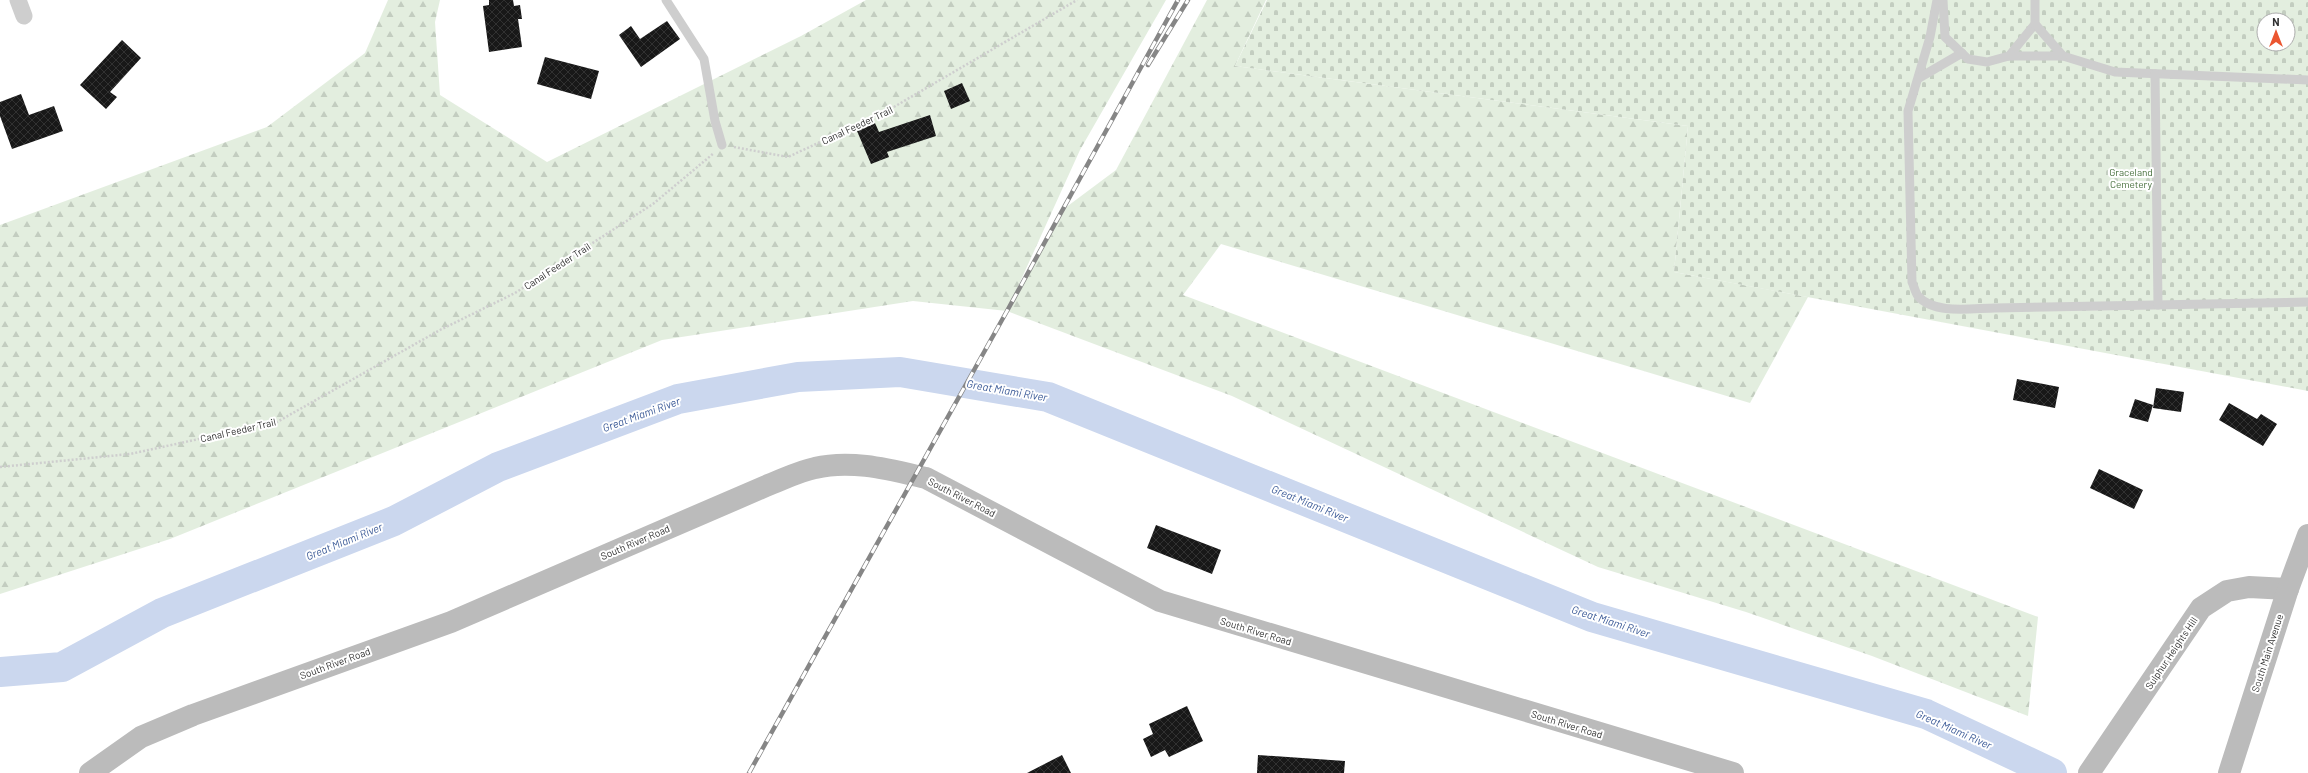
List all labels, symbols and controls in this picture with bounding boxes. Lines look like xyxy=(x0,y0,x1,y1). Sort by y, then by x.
north arrow xyxy=(2256,12,2296,52)
text: N xyxy=(2272,15,2280,28)
street label: Canal Feeder Trail xyxy=(820,103,894,147)
park label: Graceland Cemetery xyxy=(2109,166,2153,190)
street label: Canal Feeder Trail xyxy=(521,240,593,292)
water label: Great Miami River xyxy=(966,377,1049,404)
water label: Great Miami River xyxy=(600,394,683,434)
street label: Canal Feeder Trail xyxy=(199,415,277,445)
street label: South River Road xyxy=(926,475,998,519)
water label: Great Miami River xyxy=(1270,482,1351,525)
water label: Great Miami River xyxy=(304,519,385,562)
street label: South River Road xyxy=(599,522,671,562)
water label: Great Miami River xyxy=(1570,602,1653,640)
street label: South Main Avenue xyxy=(2249,612,2285,694)
street label: South River Road xyxy=(1219,614,1293,648)
street label: Sulphur Heights Hill xyxy=(2142,615,2200,691)
street label: South River Road xyxy=(298,645,372,681)
water label: Great Miami River xyxy=(1914,706,1995,752)
street label: South River Road xyxy=(1530,707,1604,741)

